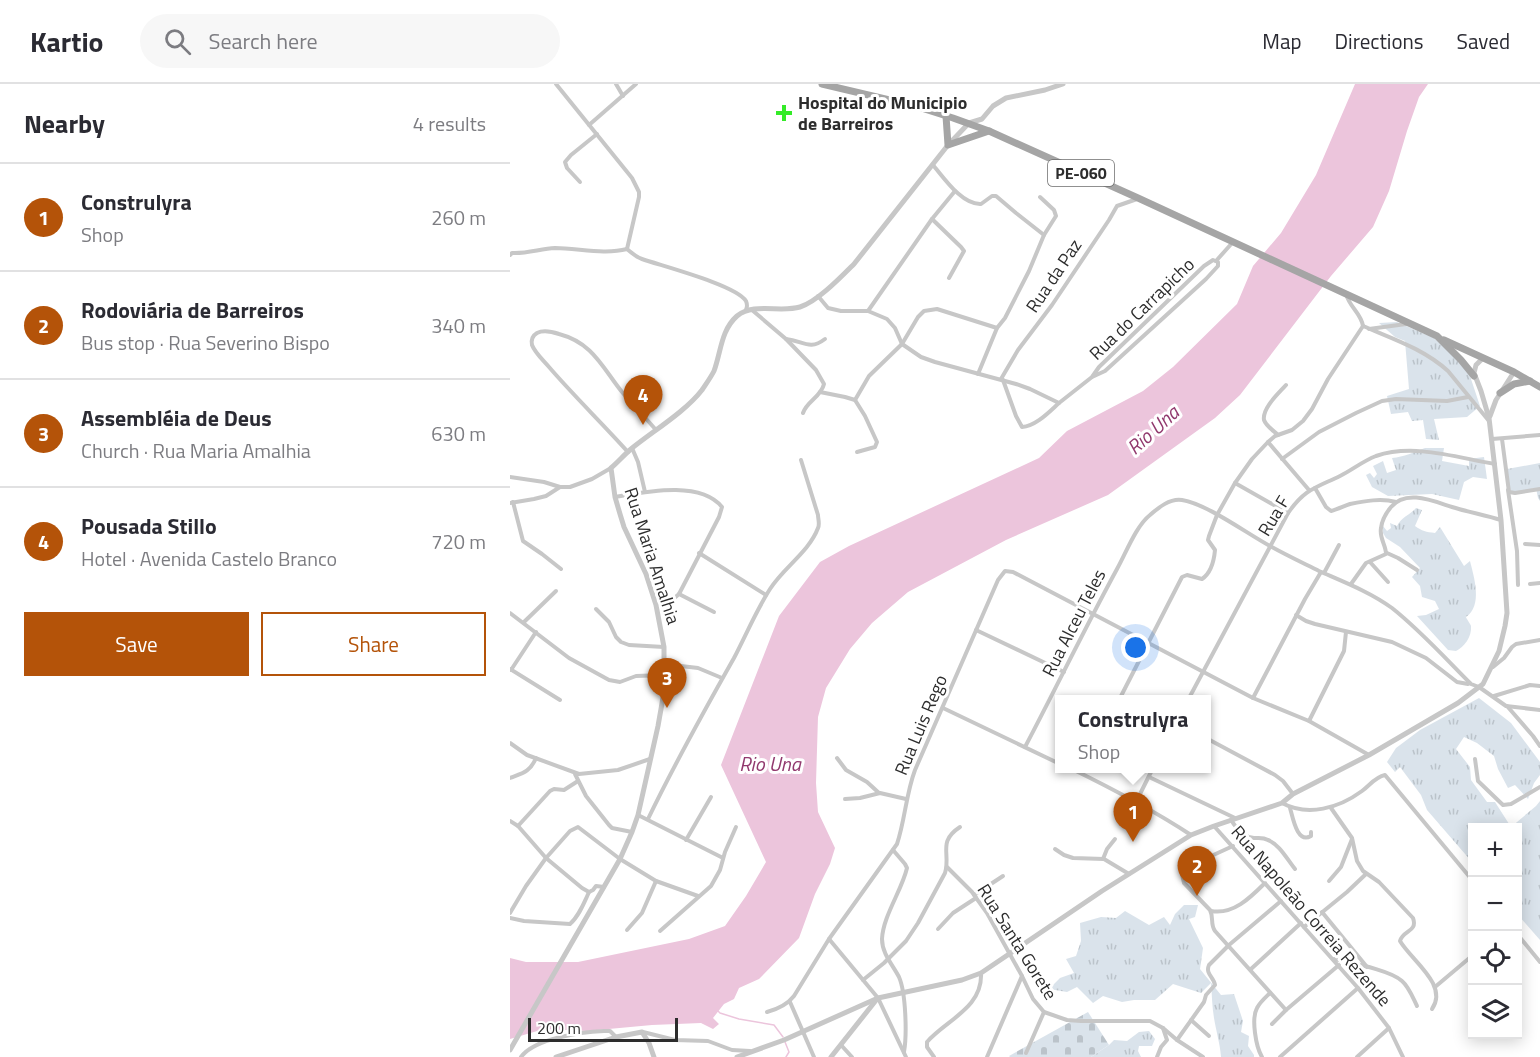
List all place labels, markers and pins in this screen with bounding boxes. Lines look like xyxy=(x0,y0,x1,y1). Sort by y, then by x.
place label: Hospital do Municipio de Barreiros xyxy=(798,89,967,137)
marker: Hospital do Municipio de Barreiros xyxy=(775,104,793,122)
pin: 4 xyxy=(624,376,662,425)
pin: 3 xyxy=(648,658,686,708)
pin: 1 xyxy=(1114,792,1152,842)
pin: 2 xyxy=(1178,846,1216,896)

